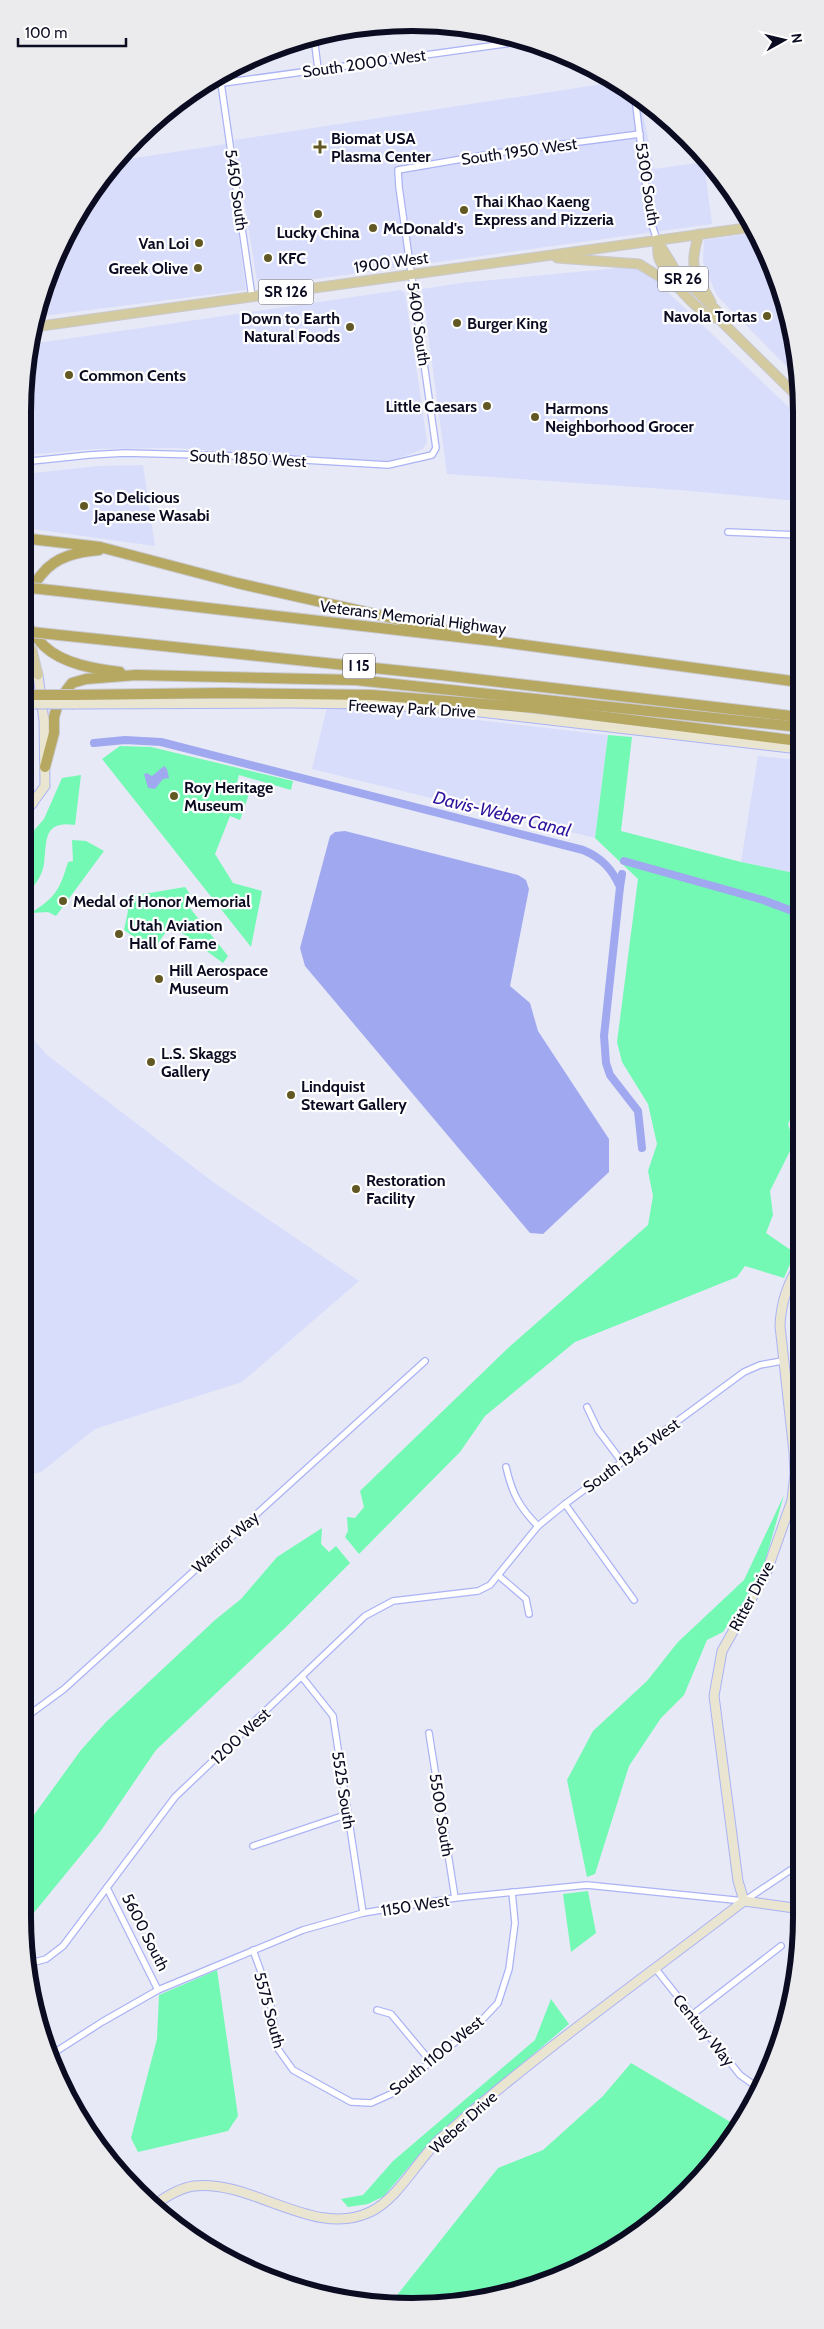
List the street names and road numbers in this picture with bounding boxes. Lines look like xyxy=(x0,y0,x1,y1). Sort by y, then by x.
street label: South 2000 West xyxy=(301,45,428,82)
street label: South 1950 West xyxy=(460,134,579,169)
street label: 5300 South xyxy=(632,141,663,227)
street label: 5450 South xyxy=(221,148,252,232)
street label: 1900 West xyxy=(353,248,430,277)
road number: SR 26 xyxy=(658,266,708,292)
road number: SR 126 xyxy=(258,280,314,304)
street label: 5400 South xyxy=(403,281,434,367)
street label: South 1850 West xyxy=(189,446,308,471)
street label: Veterans Memorial Highway xyxy=(319,597,507,638)
road number: I 15 xyxy=(343,654,375,678)
street label: Freeway Park Drive xyxy=(348,696,476,721)
street label: South 1345 West xyxy=(579,1414,684,1497)
street label: Warrior Way xyxy=(188,1508,263,1577)
street label: Ritter Drive xyxy=(725,1558,778,1634)
street label: 1200 West xyxy=(207,1704,274,1769)
street label: 5525 South xyxy=(328,1750,359,1830)
street label: 5500 South xyxy=(426,1772,457,1858)
street label: 5600 South xyxy=(118,1890,173,1974)
street label: 1150 West xyxy=(380,1891,451,1920)
street label: 5575 South xyxy=(250,1970,289,2050)
street label: Century Way xyxy=(669,1990,738,2070)
street label: South 1100 West xyxy=(386,2011,488,2099)
street label: Weber Drive xyxy=(426,2087,501,2158)

